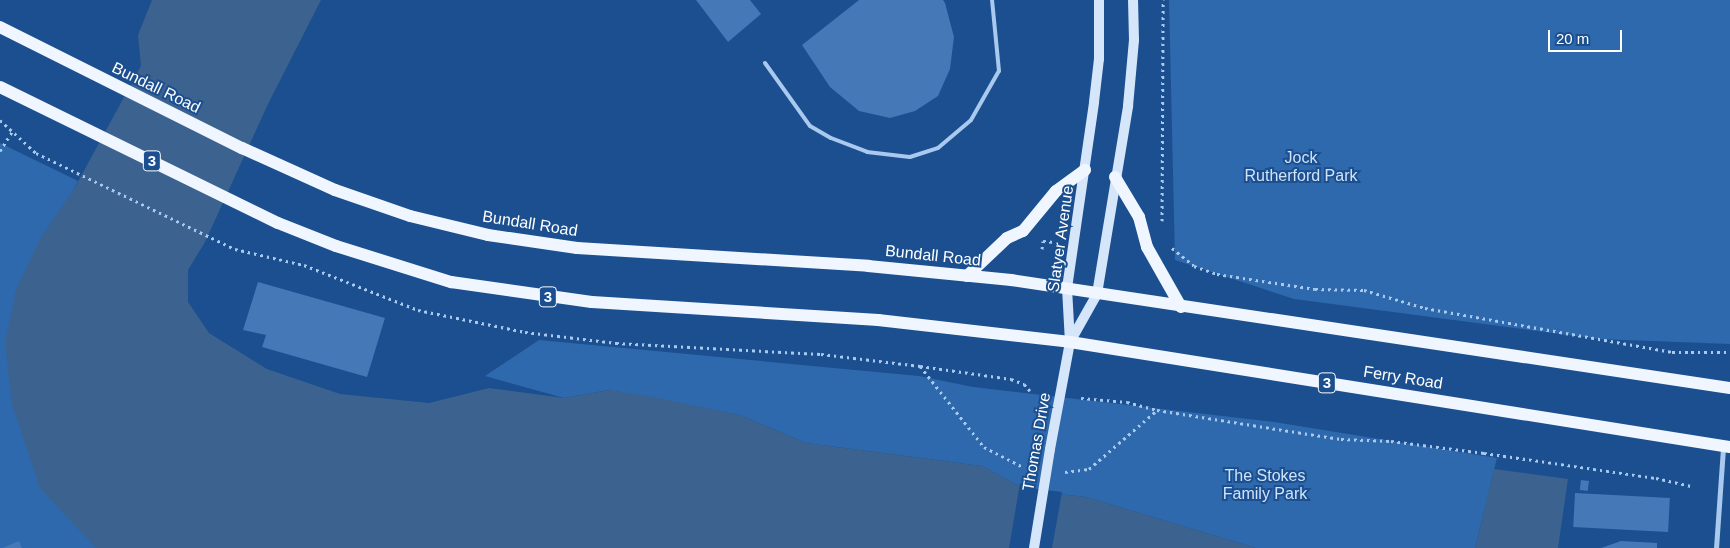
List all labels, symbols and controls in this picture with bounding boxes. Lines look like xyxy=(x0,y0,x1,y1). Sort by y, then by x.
scale bar xyxy=(1550,20,1624,52)
text: 20 m xyxy=(1556,30,1589,47)
street label: Bundall Road xyxy=(109,58,203,118)
road number: 3 xyxy=(142,148,162,174)
park label: Jock Rutherford Park xyxy=(1245,148,1357,186)
street label: Slatyer Avenue xyxy=(1044,184,1078,294)
street label: Bundall Road xyxy=(481,207,579,241)
street label: Bundall Road xyxy=(884,241,982,271)
road number: 3 xyxy=(538,284,558,310)
street label: Ferry Road xyxy=(1362,362,1444,394)
road number: 3 xyxy=(1317,370,1337,396)
street label: Thomas Drive xyxy=(1019,391,1055,493)
park label: The Stokes Family Park xyxy=(1223,466,1307,504)

